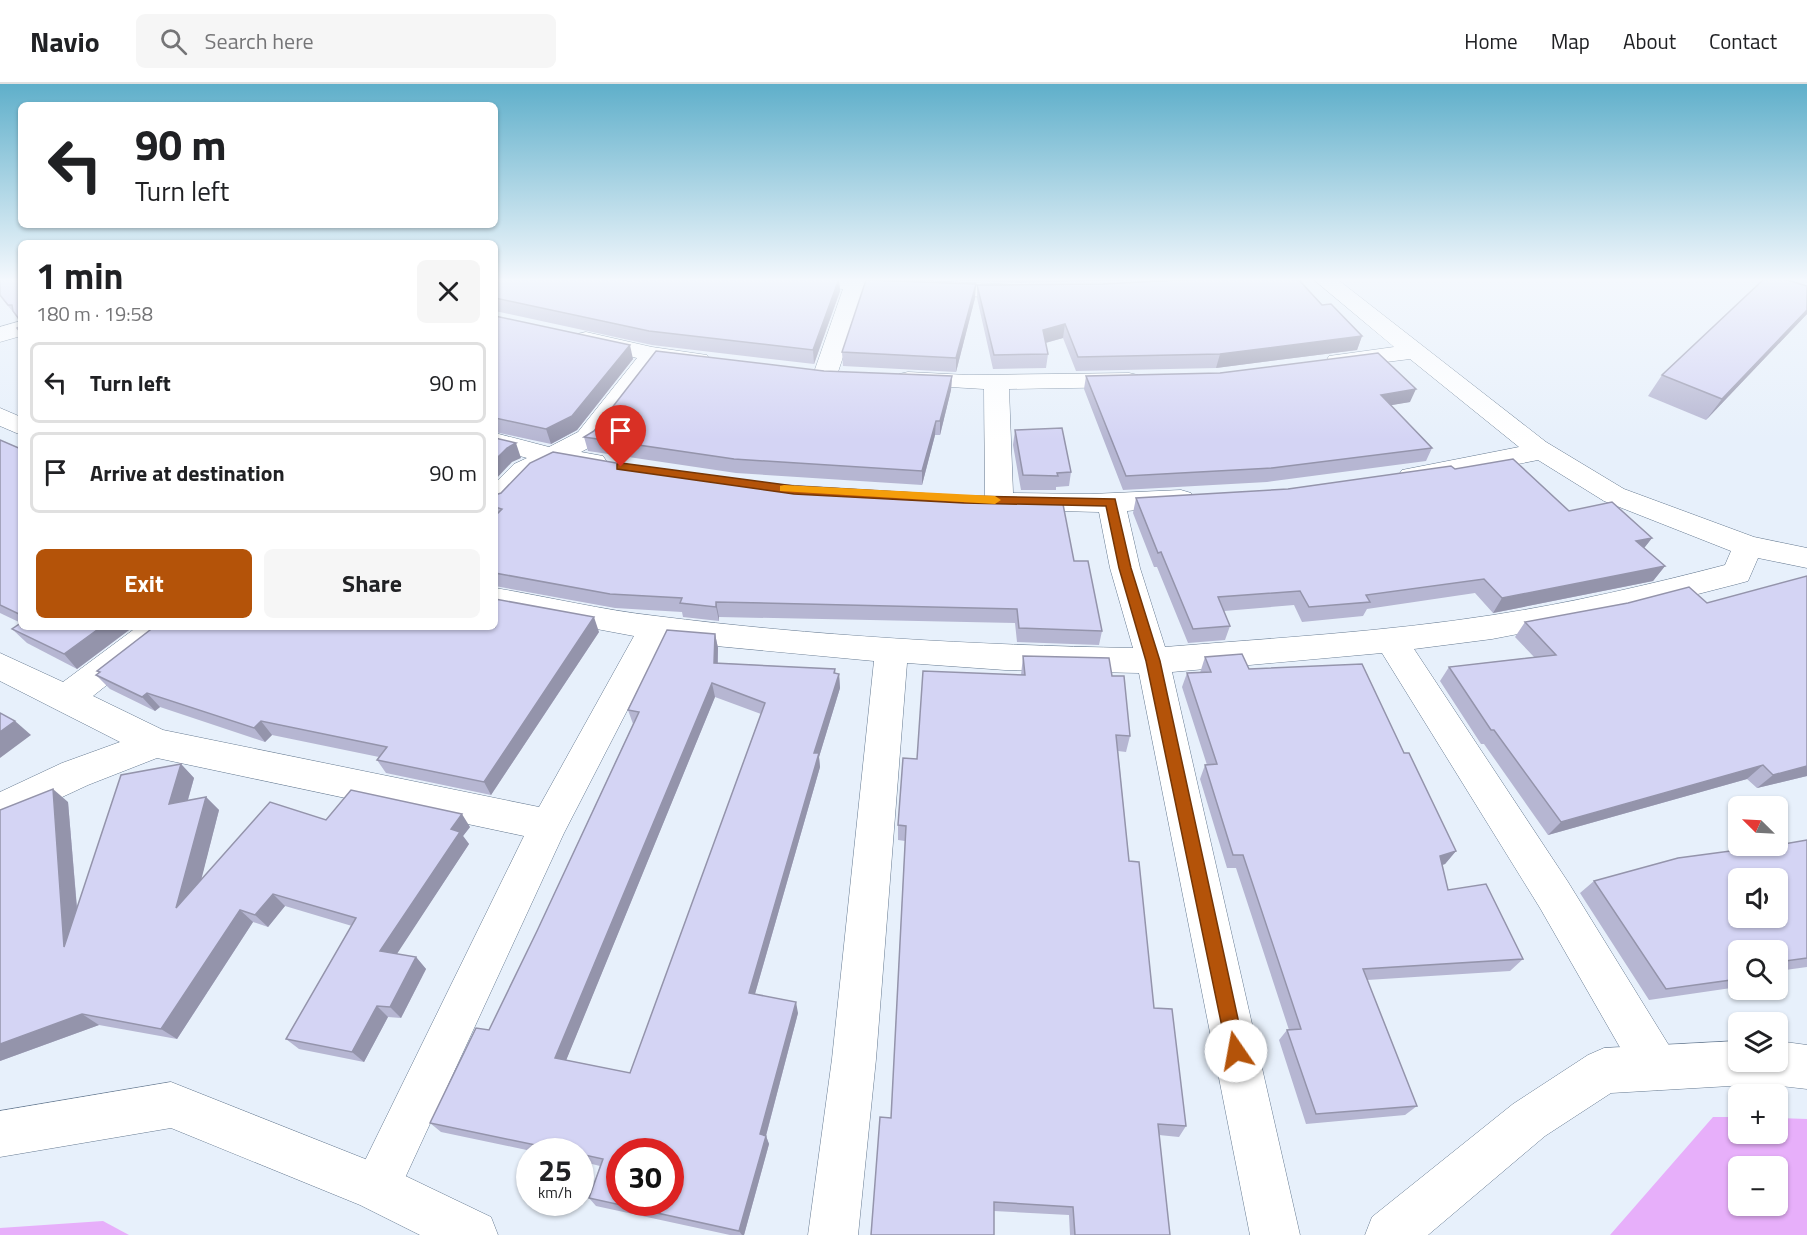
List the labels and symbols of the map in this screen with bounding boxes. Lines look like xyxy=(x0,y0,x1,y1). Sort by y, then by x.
pin xyxy=(595,405,646,467)
north arrow xyxy=(1728,796,1788,856)
position arrow xyxy=(1204,1019,1268,1083)
speed limit sign: 30 xyxy=(606,1138,684,1216)

